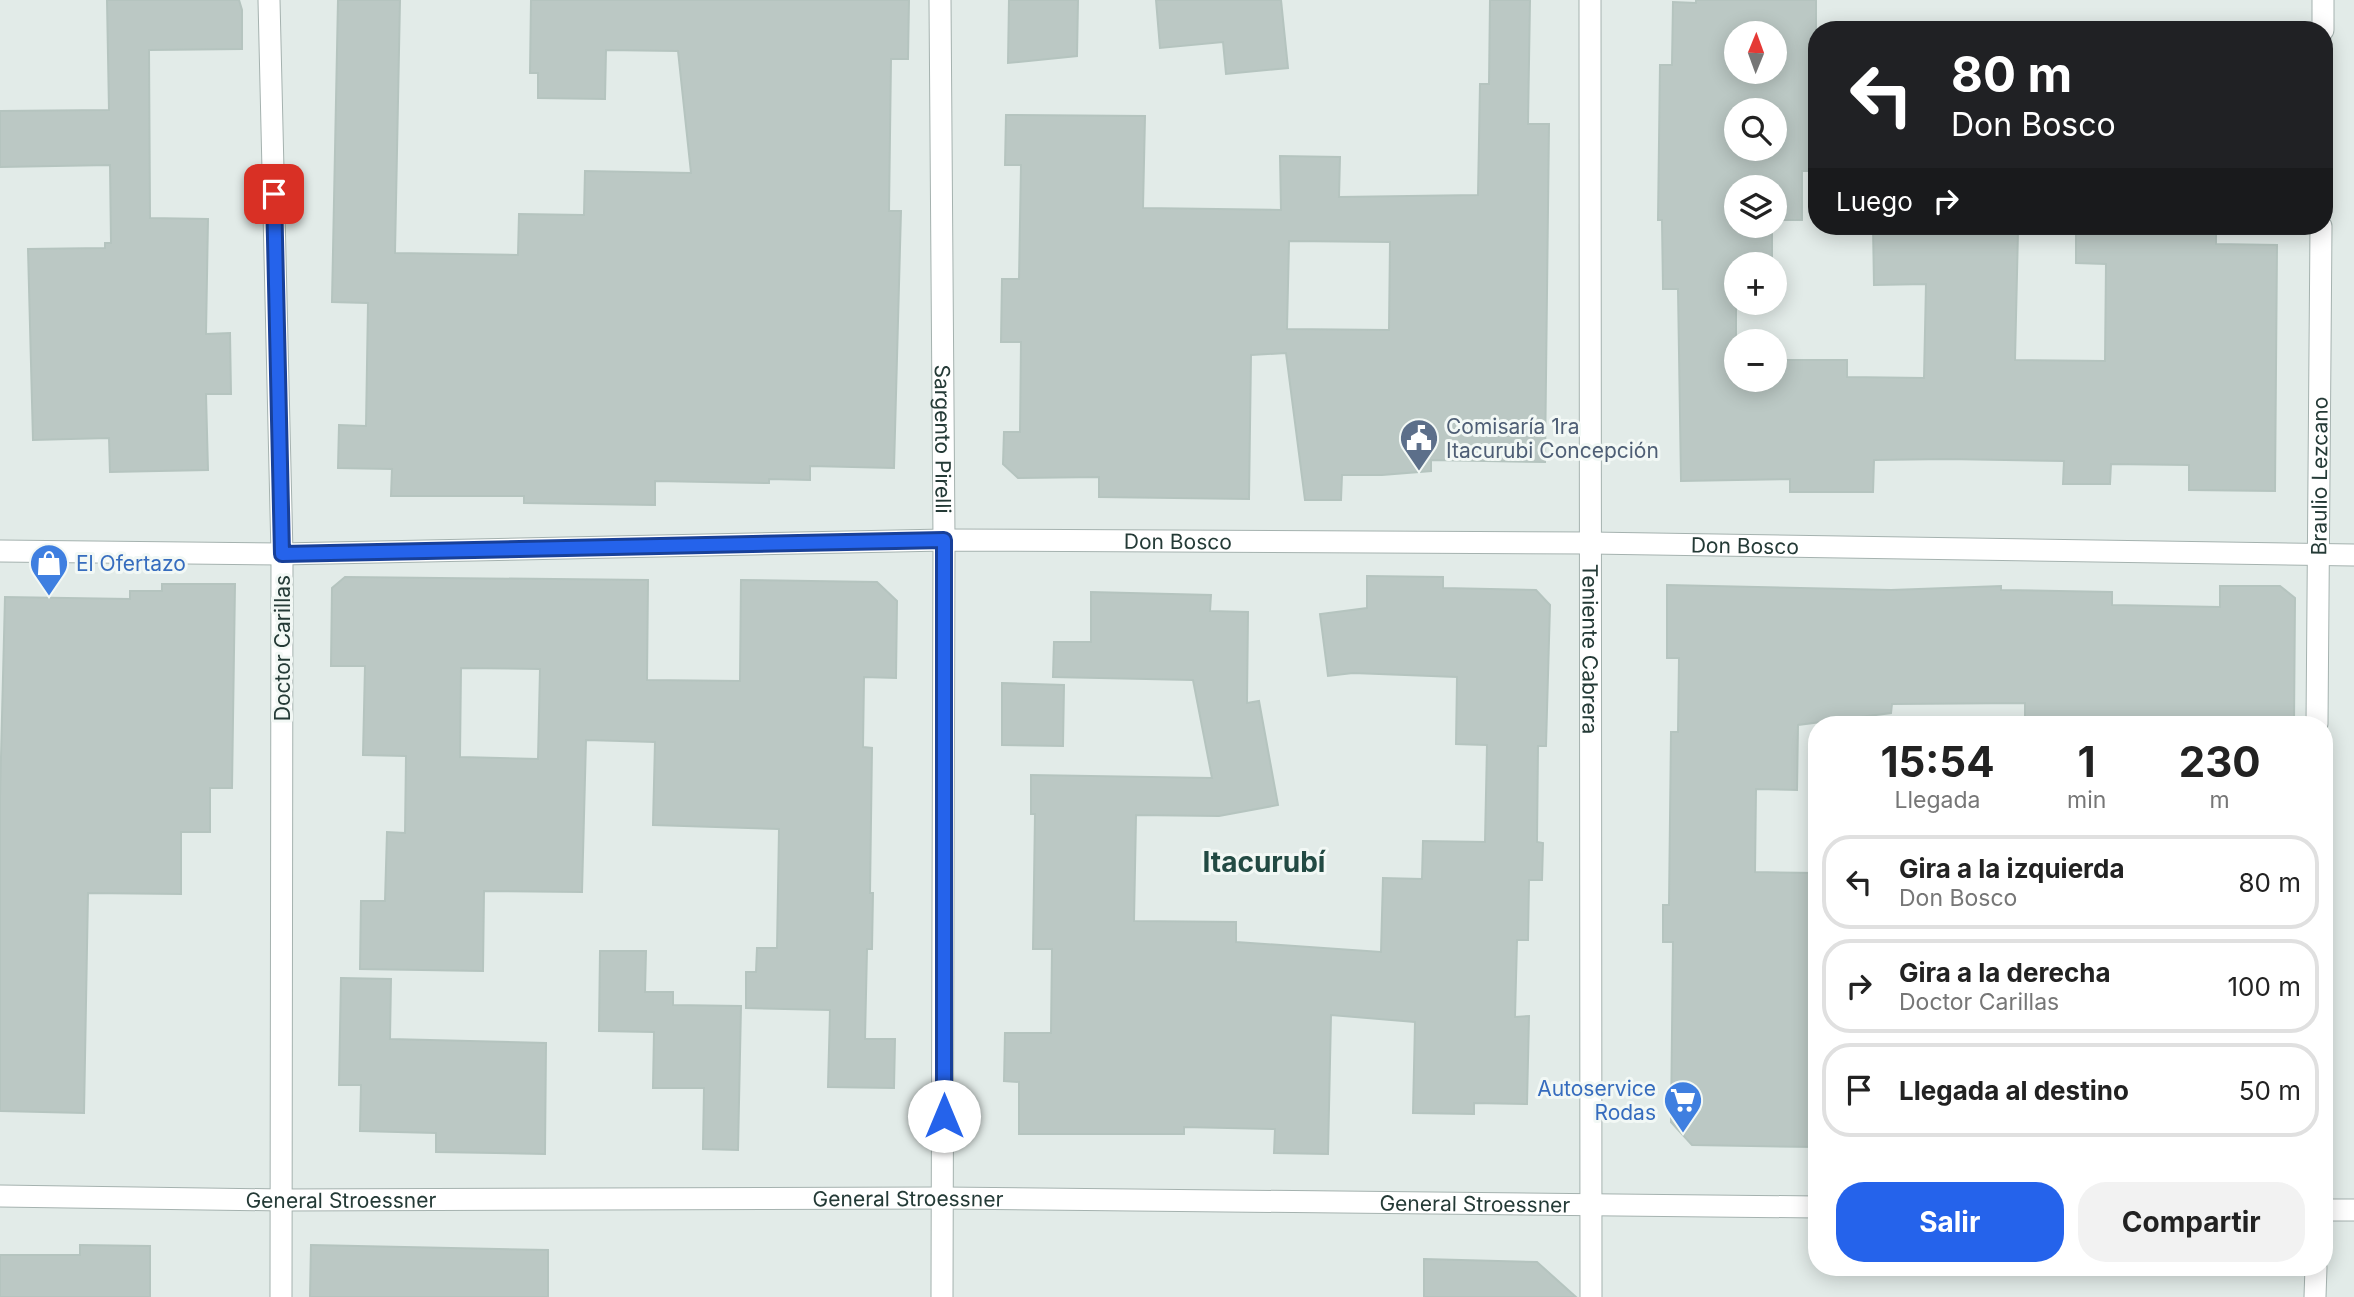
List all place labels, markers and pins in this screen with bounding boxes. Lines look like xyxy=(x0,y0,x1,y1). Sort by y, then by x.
pin xyxy=(244,164,304,224)
place label: Comisaría 1ra Itacurubi Concepción xyxy=(1446,414,1659,463)
public building icon: Comisaría 1ra Itacurubi Concepción xyxy=(1398,417,1440,472)
shop icon: El Ofertazo xyxy=(28,542,70,597)
place label: El Ofertazo xyxy=(76,551,186,576)
place label: Autoservice Rodas xyxy=(1537,1076,1656,1125)
supermarket icon: Autoservice Rodas xyxy=(1662,1079,1704,1134)

